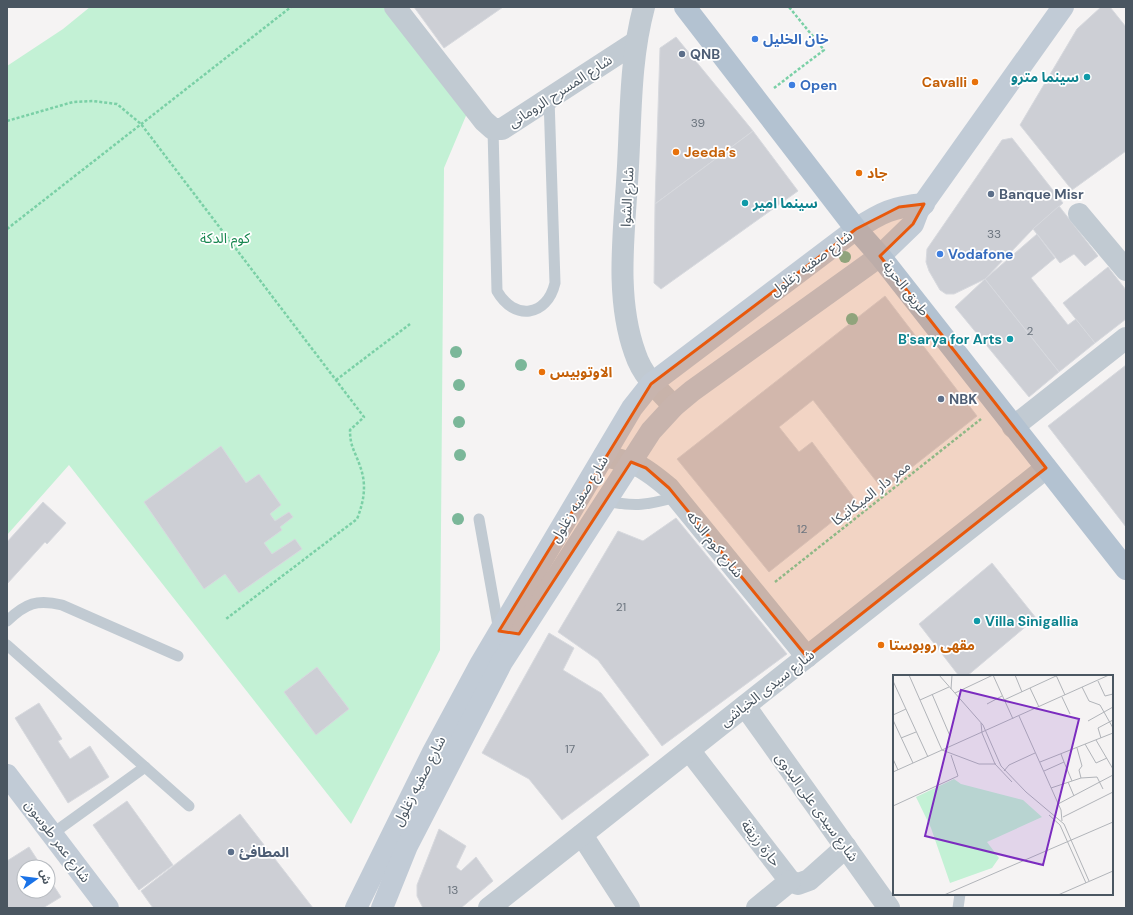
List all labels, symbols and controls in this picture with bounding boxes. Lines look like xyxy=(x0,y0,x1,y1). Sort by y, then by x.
place label: خان الخليل xyxy=(763,30,829,48)
marker: خان الخليل xyxy=(750,34,760,44)
place label: QNB xyxy=(690,45,720,63)
marker: QNB xyxy=(677,49,687,59)
street label: شارع المسرح الرومانى xyxy=(505,51,617,133)
place label: سينما مترو xyxy=(1011,68,1079,86)
marker: سينما مترو xyxy=(1082,72,1092,82)
place label: Cavalli xyxy=(922,73,967,91)
place label: Open xyxy=(800,76,837,94)
marker: Cavalli xyxy=(970,77,980,87)
marker: Open xyxy=(787,80,797,90)
house number: 39 xyxy=(691,115,705,131)
place label: Jeeda’s xyxy=(684,143,736,161)
marker: Jeeda’s xyxy=(671,147,681,157)
place label: جاد xyxy=(867,164,888,182)
street label: شارع الشوا xyxy=(616,167,640,227)
marker: جاد xyxy=(854,168,864,178)
place label: Banque Misr xyxy=(999,185,1084,203)
marker: Banque Misr xyxy=(986,189,996,199)
place label: سينما امير xyxy=(752,194,818,212)
marker: سينما امير xyxy=(740,198,750,208)
street label: شارع صفيه زغلول xyxy=(766,226,857,301)
house number: 33 xyxy=(987,226,1001,242)
park label: كوم الدكة xyxy=(200,229,250,249)
place label: Vodafone xyxy=(948,245,1013,263)
marker: Vodafone xyxy=(935,249,945,259)
street label: طريق الحرية xyxy=(878,257,933,320)
house number: 2 xyxy=(1027,323,1034,339)
place label: B'sarya for Arts xyxy=(898,330,1002,348)
marker: B'sarya for Arts xyxy=(1005,334,1015,344)
place label: الاوتوبيس xyxy=(550,363,612,381)
marker: الاوتوبيس xyxy=(537,367,547,377)
place label: NBK xyxy=(949,390,977,408)
marker: NBK xyxy=(936,394,946,404)
street label: شارع صفيه زغلول xyxy=(546,452,614,547)
street label: ممر دار الميكانيكا xyxy=(828,457,914,529)
street label: شارع كوم الدكه xyxy=(681,507,747,582)
house number: 12 xyxy=(797,521,807,537)
house number: 21 xyxy=(616,599,626,615)
place label: Villa Sinigallia xyxy=(985,612,1079,630)
marker: Villa Sinigallia xyxy=(972,616,982,626)
place label: مقهى روبوستا xyxy=(889,636,975,654)
marker: مقهى روبوستا xyxy=(876,640,886,650)
street label: شارع سيدى الخباشى xyxy=(716,645,819,732)
inset map xyxy=(893,675,1113,895)
street label: شارع صفيه زغلول xyxy=(389,733,451,830)
house number: 17 xyxy=(565,741,575,757)
street label: شارع سيدى على البدوى xyxy=(770,749,863,866)
street label: شارع عمر طوسون xyxy=(22,797,94,885)
street label: حارة رزيقة xyxy=(737,816,785,870)
place label: المطافئ xyxy=(239,843,289,861)
marker: المطافئ xyxy=(226,847,236,857)
north arrow xyxy=(16,859,56,899)
house number: 13 xyxy=(448,882,458,898)

